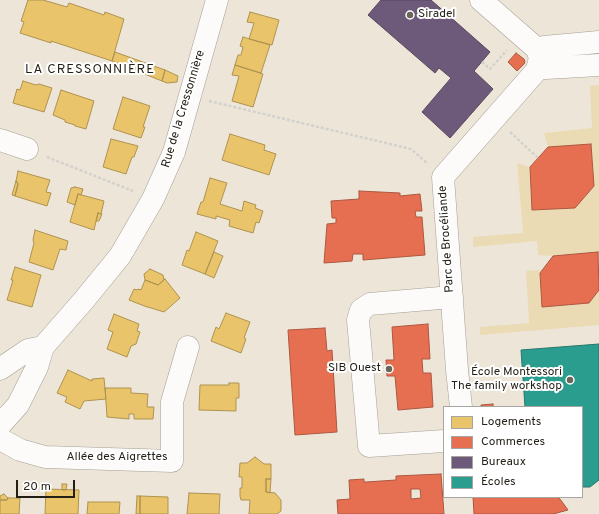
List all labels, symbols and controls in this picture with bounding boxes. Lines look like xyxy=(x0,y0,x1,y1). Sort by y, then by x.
place label: Siradel xyxy=(418,8,455,22)
marker: Siradel xyxy=(405,10,415,20)
street label: Rue de la Cressonnière xyxy=(159,48,209,170)
district label: LA CRESSONNIÈRE xyxy=(25,62,155,78)
street label: Parc de Brocéliande xyxy=(436,185,458,293)
place label: SIB Ouest xyxy=(328,362,381,376)
marker: SIB Ouest xyxy=(384,364,394,374)
place label: École Montessori The family workshop xyxy=(451,366,562,394)
marker: École Montessori The family workshop xyxy=(565,375,575,385)
legend xyxy=(443,406,583,498)
text: Logements xyxy=(481,414,541,430)
text: Commerces xyxy=(481,434,545,450)
street label: Allée des Aigrettes xyxy=(66,451,168,465)
text: Bureaux xyxy=(481,454,526,470)
scale bar xyxy=(18,472,77,498)
text: Écoles xyxy=(481,474,516,490)
text: 20 m xyxy=(23,479,51,495)

